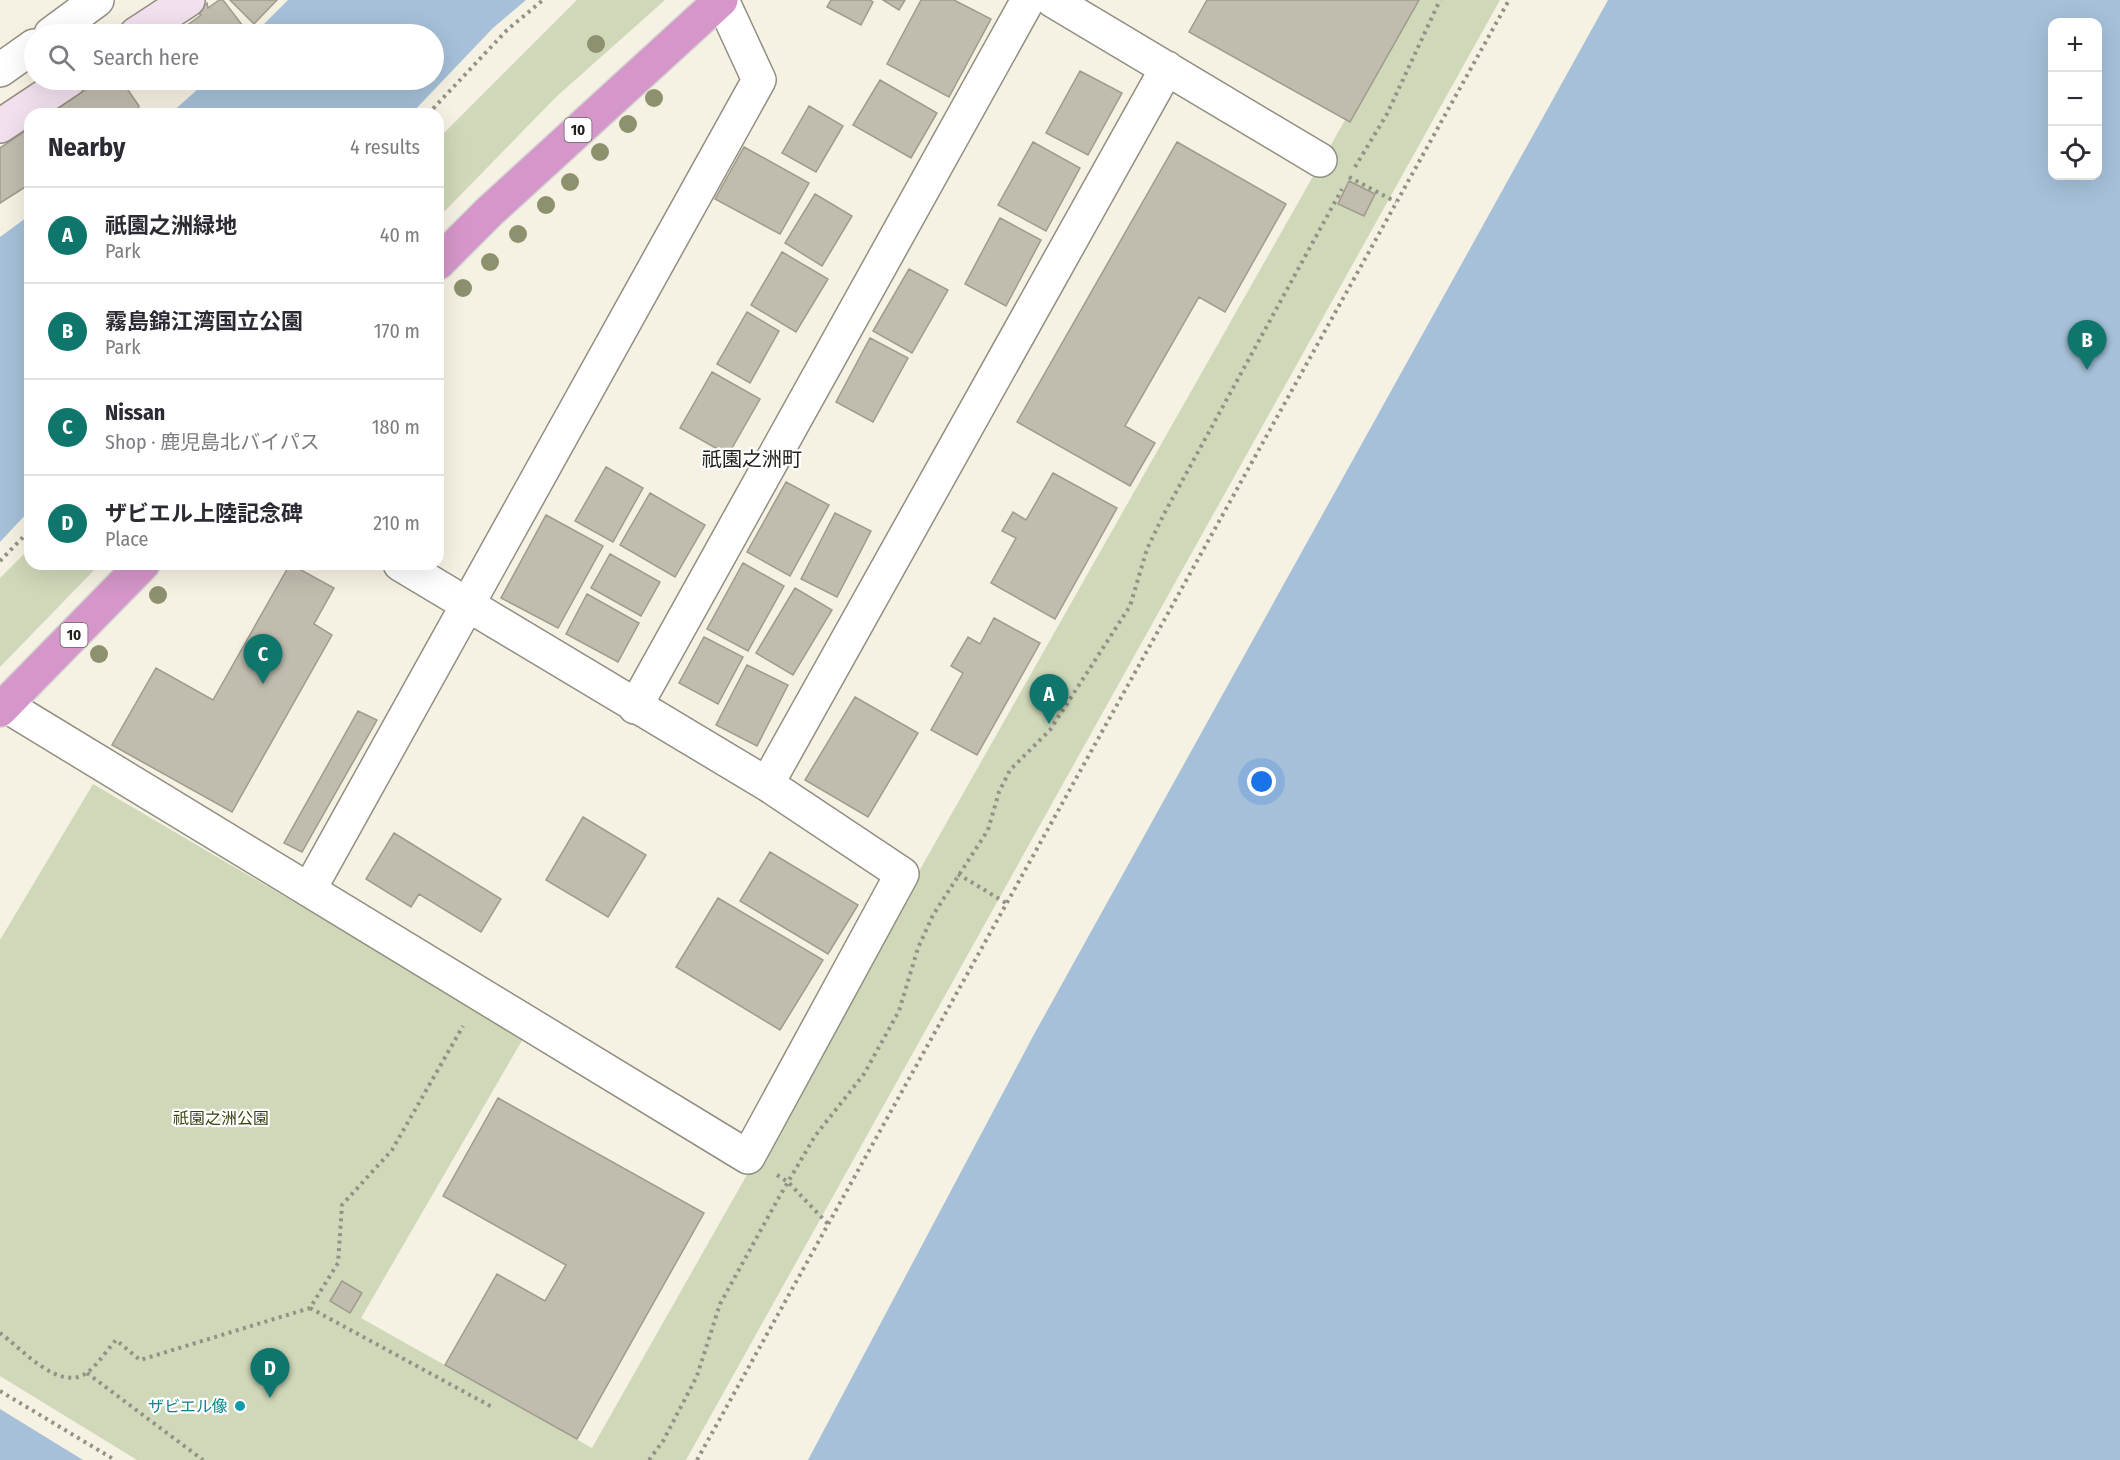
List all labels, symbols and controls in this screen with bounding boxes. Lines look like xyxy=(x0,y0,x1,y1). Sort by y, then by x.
map controls xyxy=(2048,18,2102,180)
button: + xyxy=(2048,18,2102,72)
search box xyxy=(24,24,444,90)
icon: search xyxy=(45,41,78,74)
text: Search here xyxy=(93,44,199,71)
button: − xyxy=(2048,72,2102,126)
road number: 10 xyxy=(564,118,592,142)
button: locate xyxy=(2048,126,2102,180)
text: Nearby xyxy=(48,132,125,163)
text: 4 results xyxy=(350,135,420,159)
text: 祇園之洲緑地 xyxy=(105,212,237,239)
text: A xyxy=(62,223,73,247)
text: 40 m xyxy=(380,223,420,247)
text: Park xyxy=(105,239,141,263)
text: 霧島錦江湾国立公園 xyxy=(105,308,303,335)
text: B xyxy=(62,319,73,343)
text: 170 m xyxy=(374,319,420,343)
pin: B xyxy=(2068,320,2106,370)
text: Park xyxy=(105,335,141,359)
text: Nissan xyxy=(105,399,165,426)
text: C xyxy=(62,415,73,439)
text: 180 m xyxy=(372,415,420,439)
text: Shop · 鹿児島北バイパス xyxy=(105,430,320,454)
district label: 祇園之洲町 xyxy=(702,447,802,471)
text: ザビエル上陸記念碑 xyxy=(105,500,303,527)
text: D xyxy=(62,511,73,535)
text: 210 m xyxy=(373,511,420,535)
text: Place xyxy=(105,527,148,551)
road number: 10 xyxy=(60,623,88,647)
pin: C xyxy=(244,634,282,684)
pin: A xyxy=(1030,674,1068,724)
your location xyxy=(1247,767,1276,796)
park label: 祇園之洲公園 xyxy=(173,1109,269,1128)
pin: D xyxy=(250,1348,290,1398)
place label: ザビエル像 xyxy=(148,1397,228,1416)
marker: ザビエル像 xyxy=(233,1399,247,1413)

